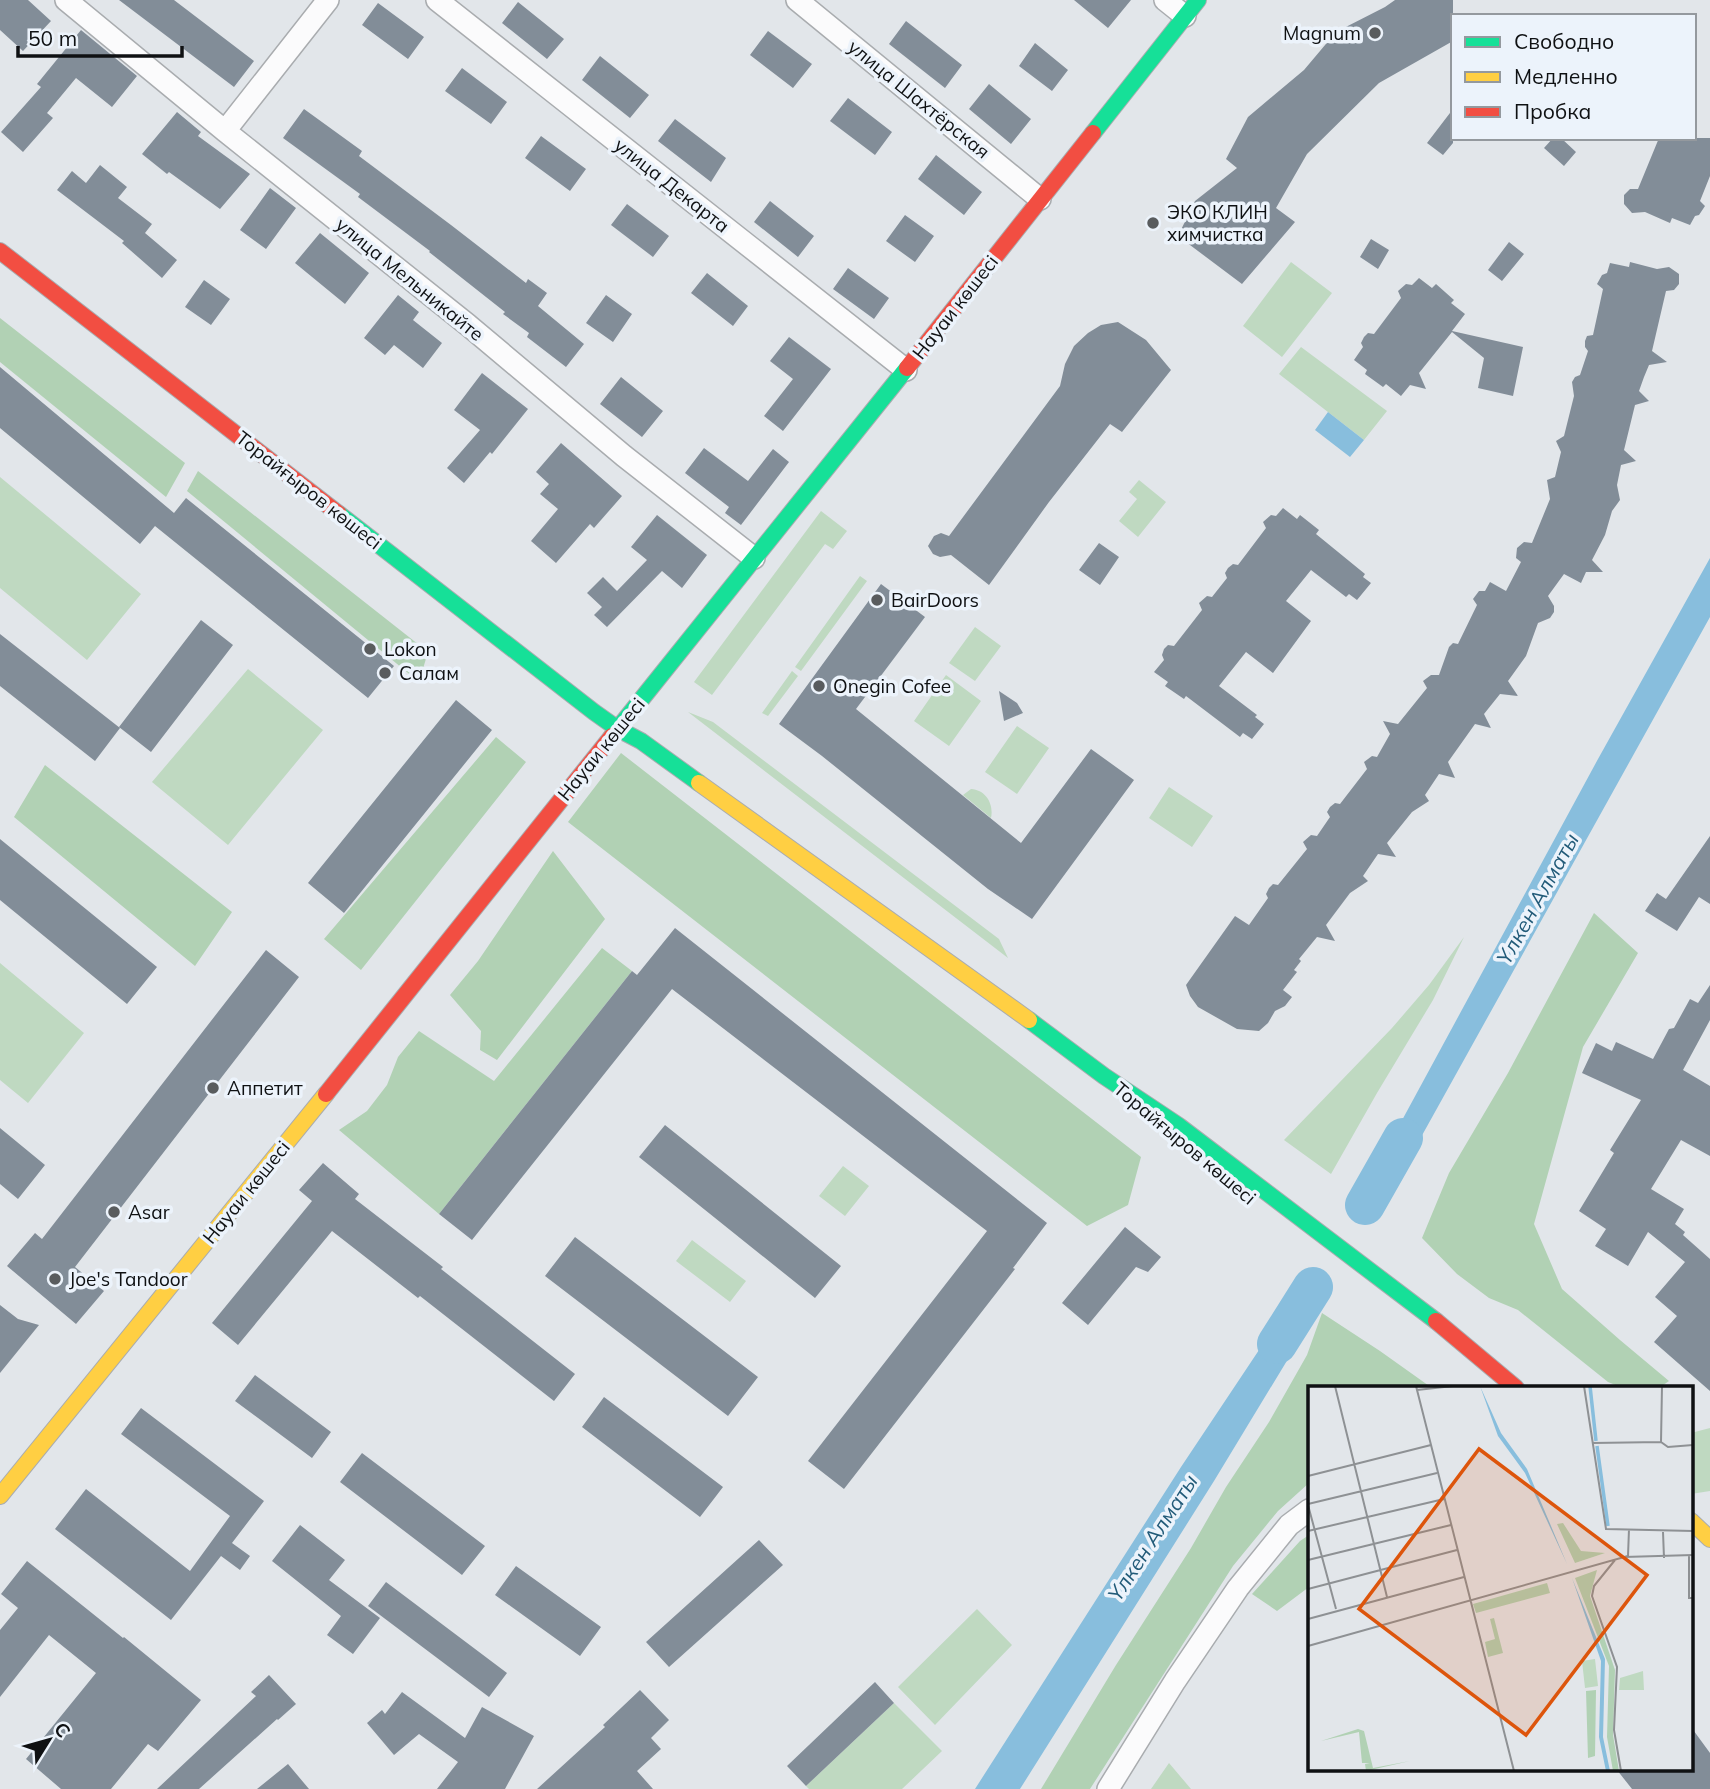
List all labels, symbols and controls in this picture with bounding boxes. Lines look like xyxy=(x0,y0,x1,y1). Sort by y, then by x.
scale bar xyxy=(18,14,182,58)
legend xyxy=(1451,14,1696,140)
place label: Magnum xyxy=(1283,21,1361,45)
text: 50 m xyxy=(28,25,77,51)
marker: Magnum xyxy=(1367,25,1383,41)
text: Свободно xyxy=(1514,28,1614,54)
street label: улица Шахтёрская xyxy=(843,34,995,164)
text: Медленно xyxy=(1514,63,1618,89)
text: Пробка xyxy=(1514,98,1591,124)
street label: улица Декарта xyxy=(610,133,734,237)
place label: ЭКО КЛИН химчистка xyxy=(1167,200,1268,246)
street label: улица Мельникайте xyxy=(331,212,489,346)
marker: ЭКО КЛИН химчистка xyxy=(1145,215,1161,231)
street label: Науаи көшесі xyxy=(907,250,1003,364)
street label: Торайғыров көшесі xyxy=(231,426,387,554)
place label: BairDoors xyxy=(891,588,979,612)
marker: BairDoors xyxy=(869,592,885,608)
place label: Lokon xyxy=(384,637,437,661)
marker: Lokon xyxy=(362,641,378,657)
place label: Салам xyxy=(399,661,459,685)
marker: Салам xyxy=(377,665,393,681)
place label: Onegin Cofee xyxy=(833,674,951,698)
marker: Onegin Cofee xyxy=(811,678,827,694)
street label: Науаи көшесі xyxy=(552,693,650,805)
water label: Үлкен Алматы xyxy=(1490,828,1584,969)
place label: Аппетит xyxy=(227,1076,303,1100)
street label: Торайғыров көшесі xyxy=(1109,1076,1261,1210)
marker: Аппетит xyxy=(205,1080,221,1096)
street label: Науаи көшесі xyxy=(197,1136,295,1248)
place label: Asar xyxy=(128,1200,170,1224)
marker: Asar xyxy=(106,1204,122,1220)
place label: Joe's Tandoor xyxy=(69,1267,188,1291)
marker: Joe's Tandoor xyxy=(47,1271,63,1287)
inset map xyxy=(1308,1386,1692,1772)
water label: Үлкен Алматы xyxy=(1102,1469,1203,1606)
north arrow xyxy=(14,1705,84,1775)
text: С xyxy=(49,1717,76,1742)

